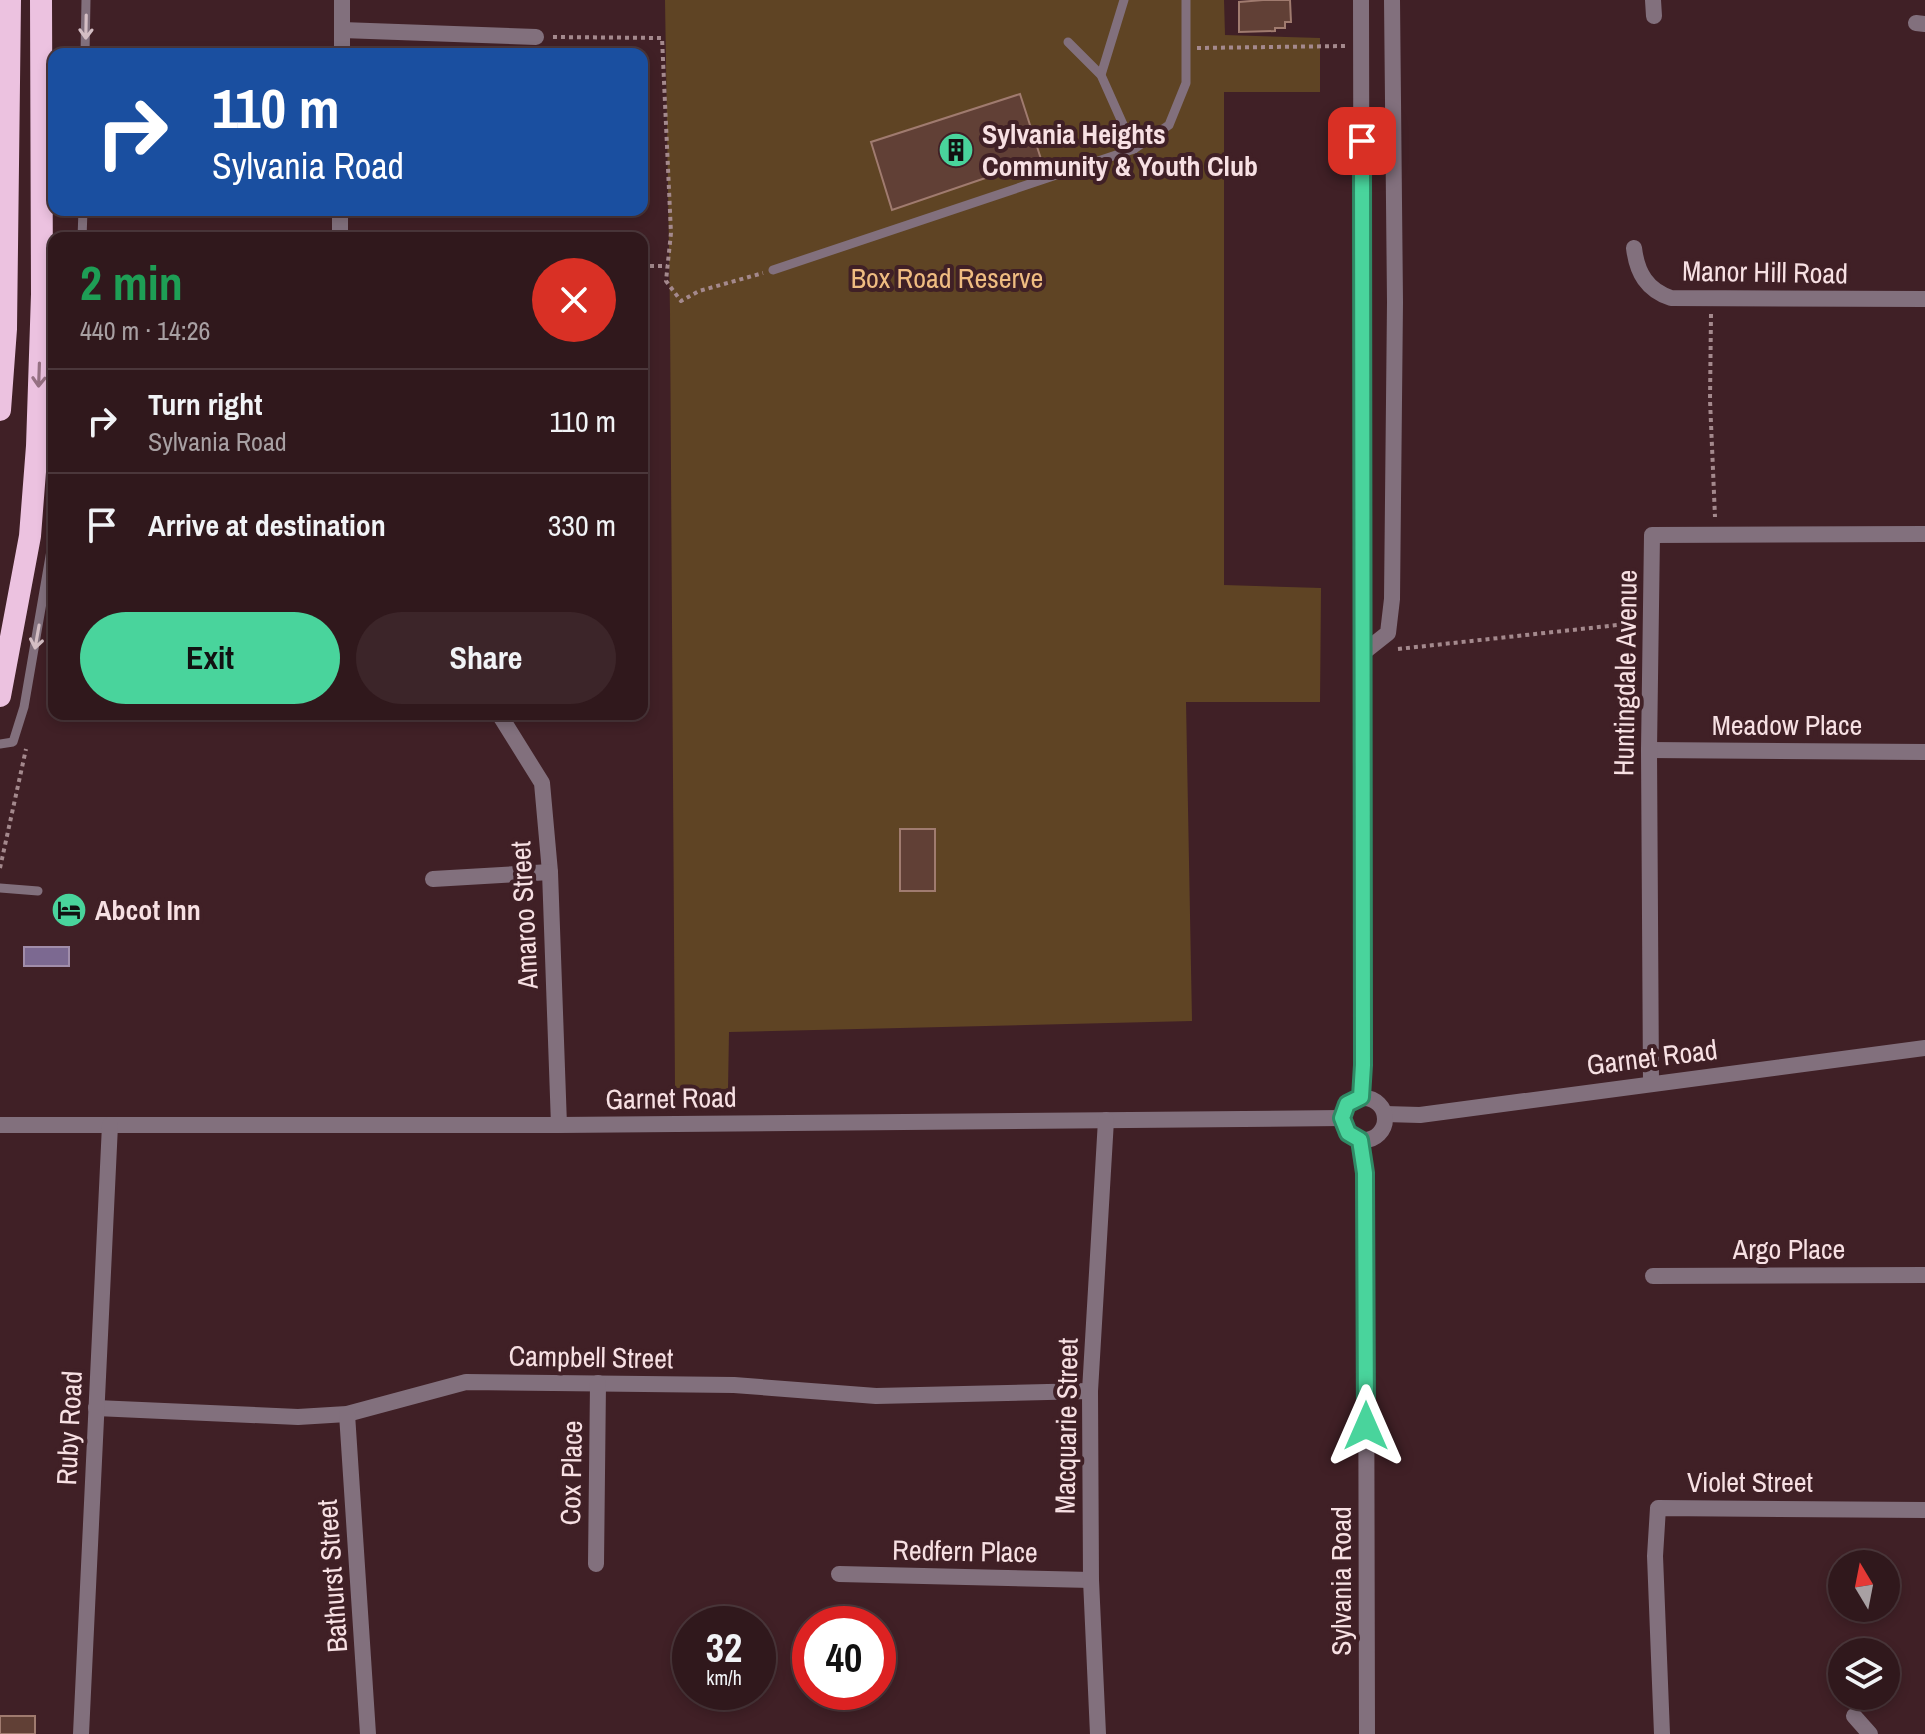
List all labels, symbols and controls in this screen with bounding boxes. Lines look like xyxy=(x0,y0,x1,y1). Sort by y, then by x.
one-way arrow xyxy=(78,13,93,40)
text: 110 m xyxy=(212,70,340,145)
icon: right xyxy=(80,80,184,184)
pin xyxy=(1328,107,1396,175)
place label: Sylvania Heights Community & Youth Club xyxy=(982,115,1258,185)
icon: arrive xyxy=(1340,119,1384,163)
building icon: Sylvania Heights Community & Youth Club xyxy=(937,131,975,169)
text: Sylvania Road xyxy=(212,142,404,190)
text: 2 min xyxy=(80,250,183,315)
street label: Manor Hill Road xyxy=(1682,252,1848,292)
button: close xyxy=(532,258,616,342)
park label: Box Road Reserve xyxy=(851,259,1043,297)
text: 440 m · 14:26 xyxy=(80,313,210,348)
one-way arrow xyxy=(32,361,47,388)
text: Turn right xyxy=(148,384,262,424)
icon: right xyxy=(80,399,124,443)
text: 110 m xyxy=(549,401,616,441)
text: Sylvania Road xyxy=(148,424,287,459)
icon: arrive xyxy=(80,503,124,547)
text: Arrive at destination xyxy=(148,505,386,545)
text: 330 m xyxy=(548,505,616,545)
street label: Huntingdale Avenue xyxy=(1604,569,1646,777)
button: Exit xyxy=(80,612,340,704)
button: Share xyxy=(356,612,616,704)
one-way arrow xyxy=(28,624,43,649)
street label: Meadow Place xyxy=(1712,706,1862,744)
street label: Amaroo Street xyxy=(501,840,547,991)
hotel icon: Abcot Inn xyxy=(50,891,88,929)
place label: Abcot Inn xyxy=(95,891,201,929)
street label: Garnet Road xyxy=(1584,1030,1720,1084)
street label: Garnet Road xyxy=(605,1078,737,1118)
street label: Argo Place xyxy=(1732,1230,1845,1268)
street label: Campbell Street xyxy=(508,1337,674,1377)
street label: Macquarie Street xyxy=(1045,1338,1087,1514)
street label: Ruby Road xyxy=(47,1370,91,1486)
position arrow xyxy=(1324,1384,1408,1468)
street label: Cox Place xyxy=(551,1420,591,1526)
street label: Violet Street xyxy=(1687,1463,1813,1501)
street label: Bathurst Street xyxy=(308,1498,356,1654)
street label: Sylvania Road xyxy=(1322,1506,1360,1656)
street label: Redfern Place xyxy=(892,1531,1038,1571)
north arrow xyxy=(1828,1550,1900,1622)
map controls xyxy=(1828,1550,1900,1710)
speed limit sign: 40 xyxy=(792,1606,896,1710)
text: 32 xyxy=(706,1621,742,1674)
button: layers xyxy=(1828,1638,1900,1710)
text: km/h xyxy=(706,1664,742,1691)

